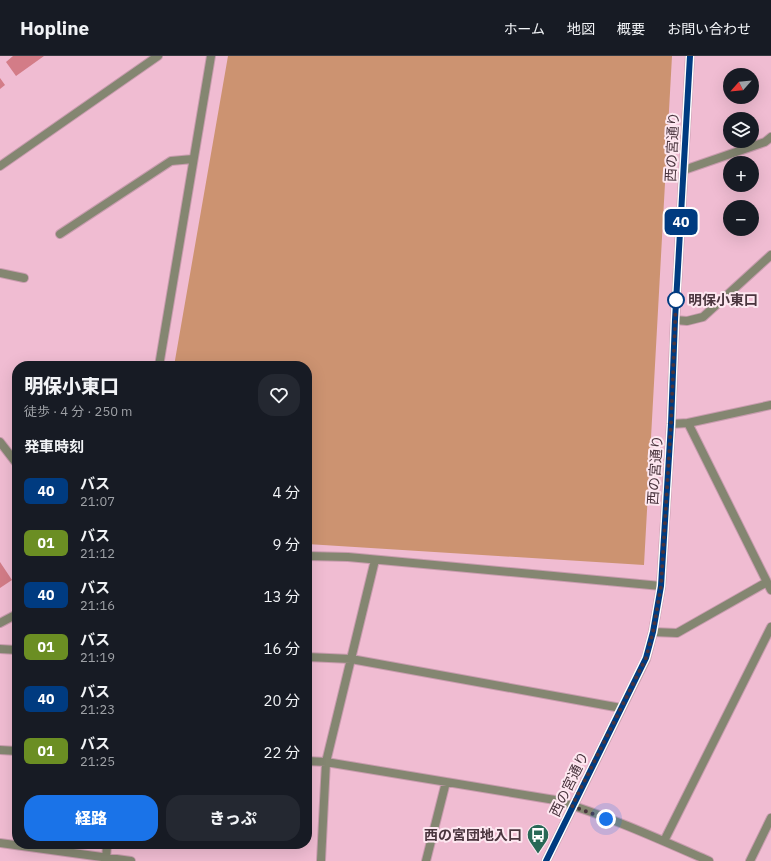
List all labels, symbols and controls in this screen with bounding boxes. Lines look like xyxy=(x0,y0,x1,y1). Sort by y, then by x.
text: Hopline xyxy=(20,16,89,40)
text: ホーム xyxy=(503,20,545,38)
text: 地図 xyxy=(567,20,595,38)
text: 概要 xyxy=(617,20,645,38)
text: お問い合わせ xyxy=(667,20,751,38)
north arrow xyxy=(723,68,759,104)
map controls xyxy=(723,68,759,236)
street label: 西の宮通り xyxy=(661,112,683,182)
button: layers xyxy=(723,112,759,148)
button: + xyxy=(723,156,759,192)
button: − xyxy=(723,200,759,236)
line badge: 40 xyxy=(663,209,699,235)
text: 40 xyxy=(673,213,689,231)
marker: 明保小東口 xyxy=(667,291,685,309)
place label: 明保小東口 xyxy=(688,291,758,309)
text: 明保小東口 xyxy=(24,374,119,398)
button: heart xyxy=(258,374,300,416)
text: 徒歩 · 4 分 · 250 m xyxy=(24,403,132,420)
street label: 西の宮通り xyxy=(644,434,666,506)
text: 発車時刻 xyxy=(24,437,84,456)
text: バス xyxy=(80,474,110,493)
text: 40 xyxy=(38,482,54,500)
text: 4 分 xyxy=(272,483,300,502)
text: 21:07 xyxy=(80,493,115,510)
text: バス xyxy=(80,526,110,545)
text: 01 xyxy=(38,534,54,552)
text: 9 分 xyxy=(272,535,300,554)
text: 21:12 xyxy=(80,545,115,562)
text: バス xyxy=(80,578,110,597)
text: 40 xyxy=(38,586,54,604)
text: 13 分 xyxy=(263,587,300,606)
text: 21:16 xyxy=(80,597,115,614)
text: バス xyxy=(80,630,110,649)
text: 01 xyxy=(38,638,54,656)
text: 16 分 xyxy=(263,639,300,658)
text: 21:19 xyxy=(80,649,115,666)
text: バス xyxy=(80,682,110,701)
text: 40 xyxy=(38,690,54,708)
text: 20 分 xyxy=(263,691,300,710)
text: 21:23 xyxy=(80,701,115,718)
text: バス xyxy=(80,734,110,753)
text: 01 xyxy=(38,742,54,760)
text: 22 分 xyxy=(263,743,300,762)
street label: 西の宮通り xyxy=(546,749,592,819)
text: 21:25 xyxy=(80,753,115,770)
button: 経路 xyxy=(24,795,158,841)
button: きっぷ xyxy=(166,795,300,841)
your location xyxy=(596,809,616,829)
bus stop icon: 西の宮団地入口 xyxy=(525,822,551,855)
place label: 西の宮団地入口 xyxy=(424,826,522,844)

